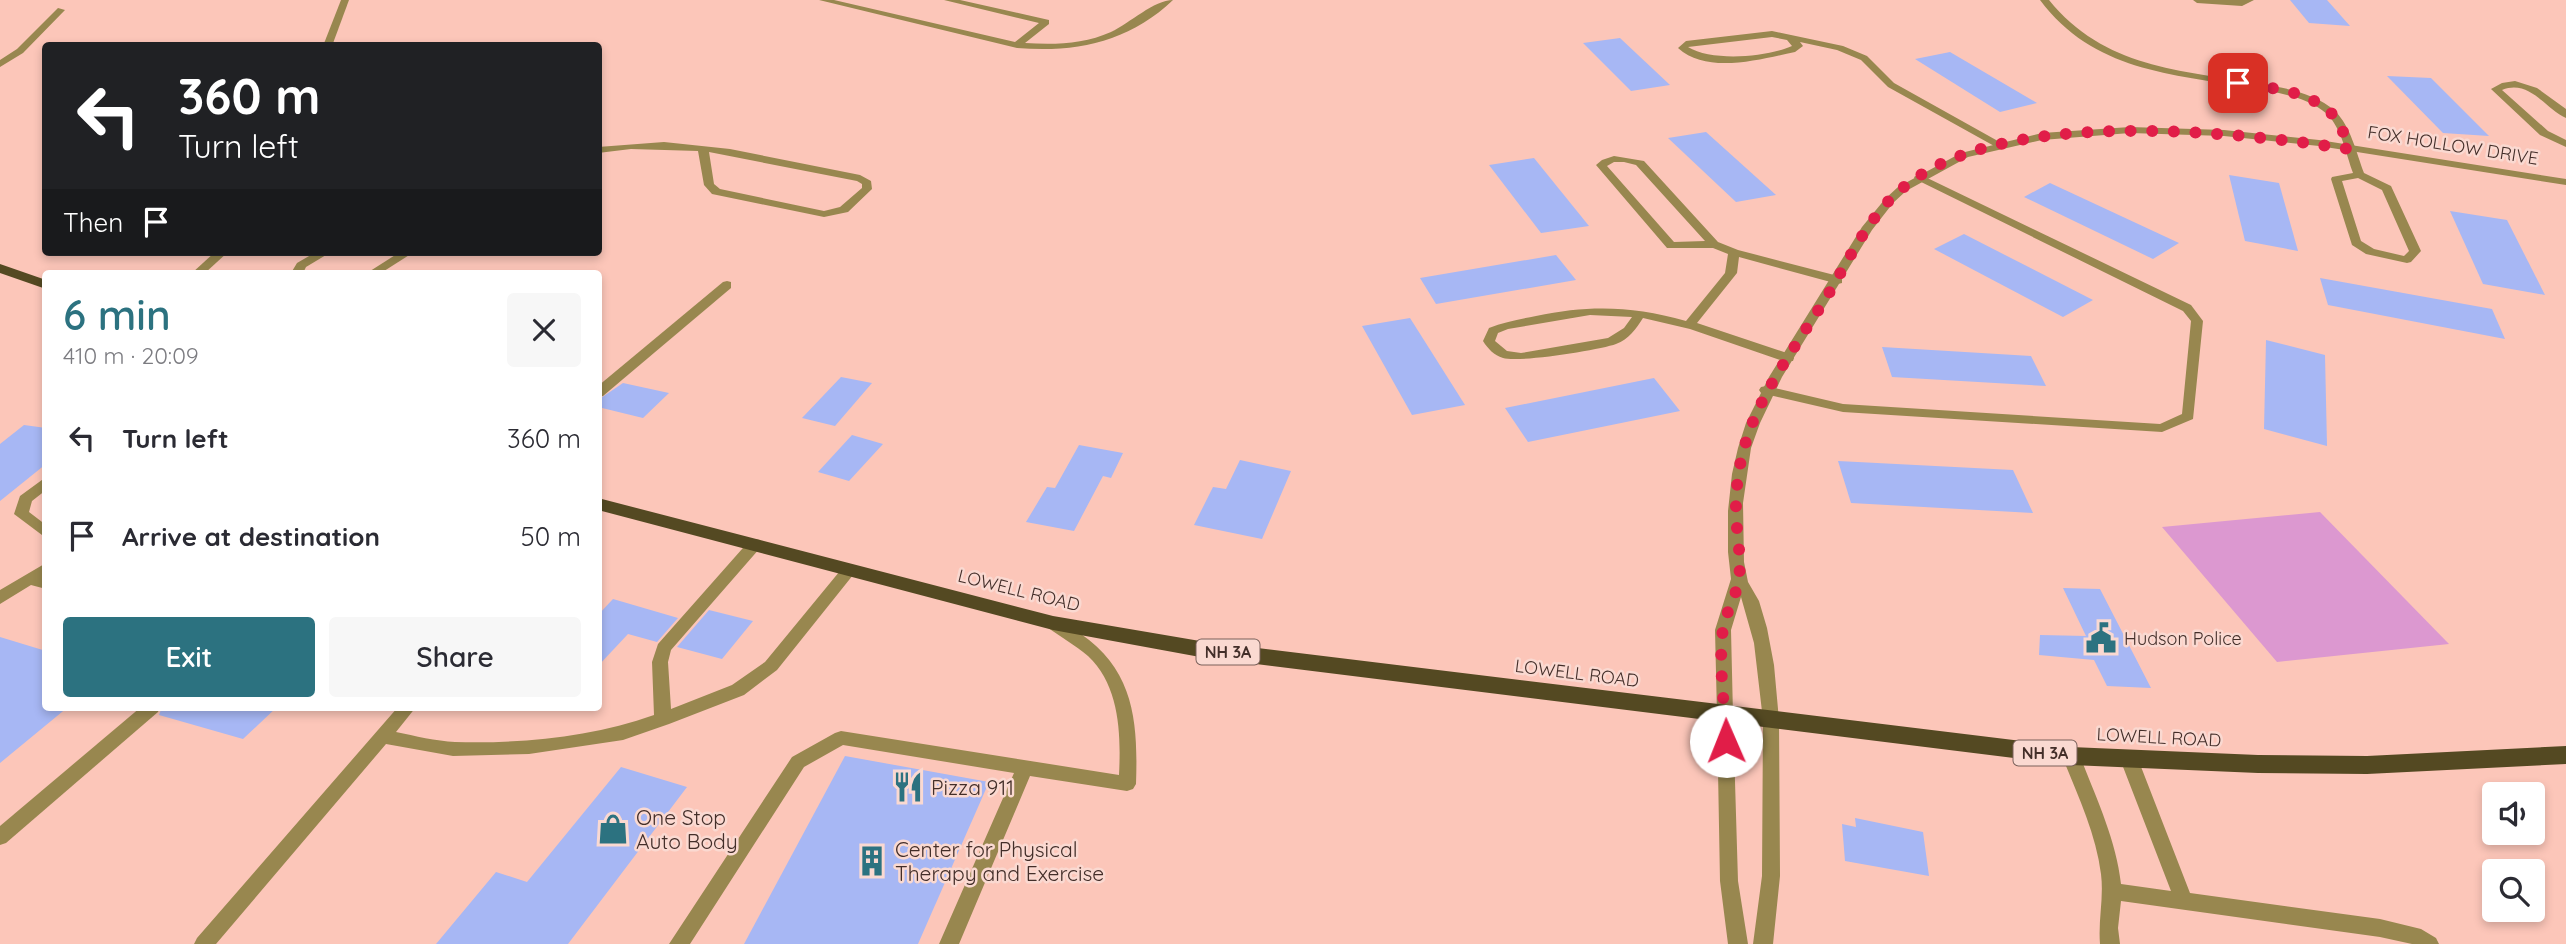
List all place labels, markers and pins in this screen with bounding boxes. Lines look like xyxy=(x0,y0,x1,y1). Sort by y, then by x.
pin xyxy=(2208,53,2268,113)
public building icon: Hudson Police xyxy=(2084,621,2118,655)
place label: Hudson Police xyxy=(2124,627,2242,650)
restaurant icon: Pizza 911 xyxy=(891,770,925,804)
place label: Pizza 911 xyxy=(931,774,1014,800)
place label: One Stop Auto Body xyxy=(636,804,738,854)
shop icon: One Stop Auto Body xyxy=(596,812,630,846)
place label: Center for Physical Therapy and Exercise xyxy=(895,836,1104,886)
building icon: Center for Physical Therapy and Exercise xyxy=(855,844,889,878)

